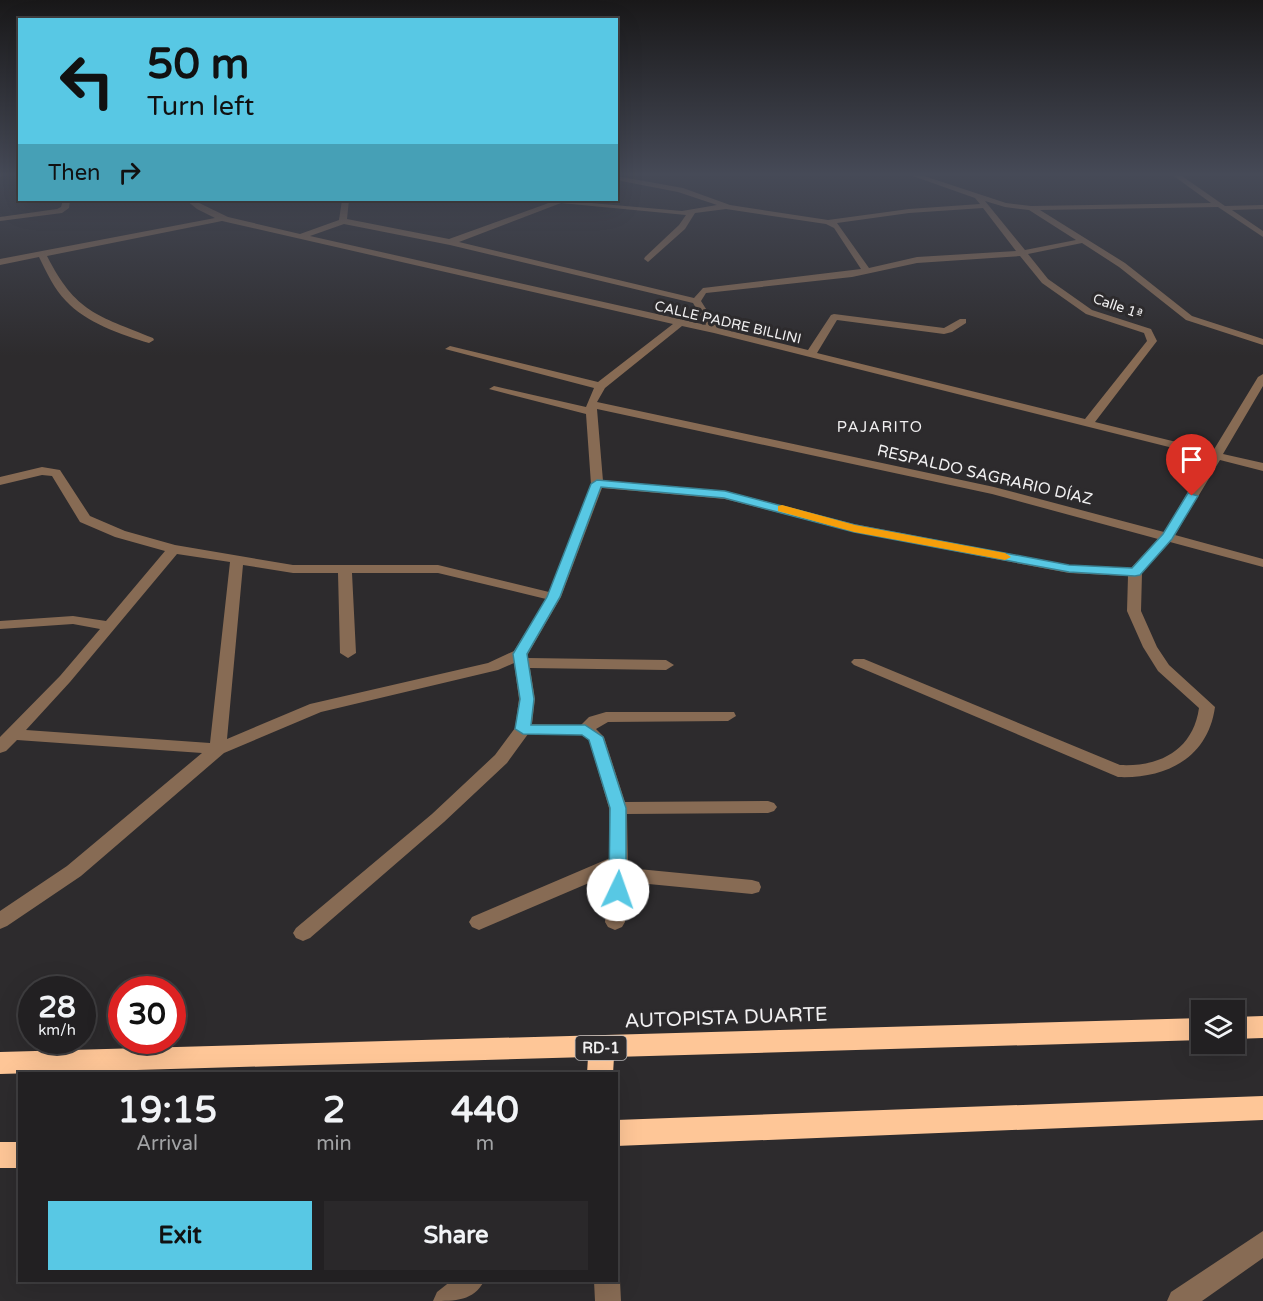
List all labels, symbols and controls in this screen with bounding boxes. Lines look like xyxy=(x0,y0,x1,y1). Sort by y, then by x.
text: 50 m xyxy=(147,39,249,90)
icon: left xyxy=(48,42,126,120)
text: Turn left xyxy=(147,90,254,123)
icon: right xyxy=(113,156,146,189)
text: Then xyxy=(48,160,101,186)
street label: Calle 1ª xyxy=(1091,290,1145,323)
street label: CALLE PADRE BILLINI xyxy=(653,297,803,348)
district label: PAJARITO xyxy=(837,418,923,436)
pin xyxy=(1166,434,1217,496)
street label: RESPALDO SAGRARIO DÍAZ xyxy=(875,440,1095,510)
icon: arrive xyxy=(1175,443,1208,476)
position arrow xyxy=(586,858,650,922)
speed limit sign: 30 xyxy=(108,976,186,1054)
text: 28 xyxy=(38,989,76,1026)
map controls xyxy=(1191,1000,1245,1054)
button: layers xyxy=(1191,1000,1245,1054)
street label: AUTOPISTA DUARTE xyxy=(624,1002,828,1034)
text: km/h xyxy=(38,1021,76,1039)
road number: RD-1 xyxy=(576,1036,626,1060)
text: 19:15 xyxy=(117,1089,217,1132)
text: 2 xyxy=(323,1089,345,1132)
text: 440 xyxy=(451,1089,519,1132)
text: Arrival xyxy=(136,1132,198,1156)
text: min xyxy=(316,1132,352,1156)
text: m xyxy=(476,1132,494,1156)
button: Exit xyxy=(48,1201,312,1270)
button: Share xyxy=(324,1201,588,1270)

